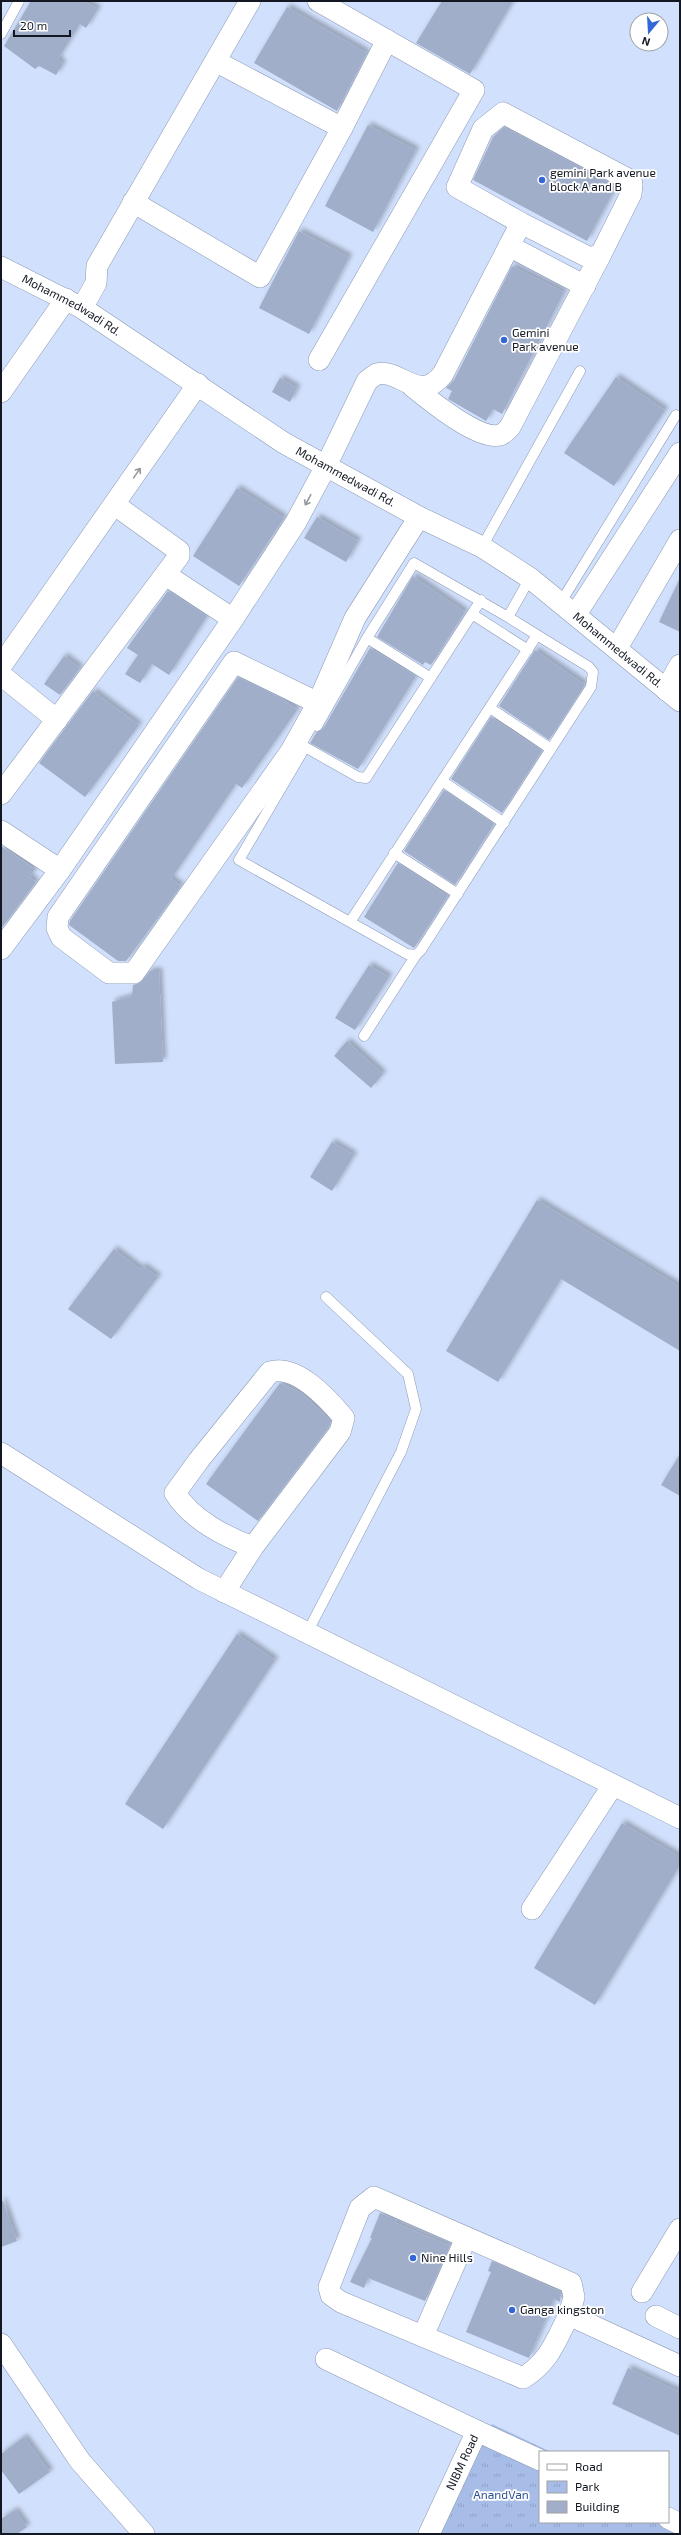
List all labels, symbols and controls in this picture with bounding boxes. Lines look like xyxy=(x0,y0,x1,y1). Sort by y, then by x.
scale bar xyxy=(14,12,70,38)
north arrow xyxy=(629,12,669,52)
text: 20 m xyxy=(20,18,47,32)
text: N xyxy=(640,35,652,49)
place label: gemini Park avenue block A and B xyxy=(550,165,656,193)
marker: gemini Park avenue block A and B xyxy=(537,175,547,185)
street label: Mohammedwadi Rd. xyxy=(20,271,124,338)
place label: Gemini Park avenue xyxy=(512,325,579,353)
marker: Gemini Park avenue xyxy=(499,335,509,345)
street label: Mohammedwadi Rd. xyxy=(294,443,398,509)
one-way arrow xyxy=(133,468,141,479)
one-way arrow xyxy=(304,494,311,506)
street label: Mohammedwadi Rd. xyxy=(571,608,666,690)
place label: Nine Hills xyxy=(421,2250,473,2264)
marker: Nine Hills xyxy=(408,2253,418,2263)
place label: Ganga kingston xyxy=(520,2302,604,2316)
marker: Ganga kingston xyxy=(507,2305,517,2315)
street label: NIBM Road xyxy=(442,2432,480,2492)
legend xyxy=(539,2451,669,2523)
text: Road xyxy=(575,2459,603,2473)
text: Park xyxy=(575,2479,600,2493)
park label: AnandVan xyxy=(473,2487,529,2501)
text: Building xyxy=(575,2499,620,2513)

